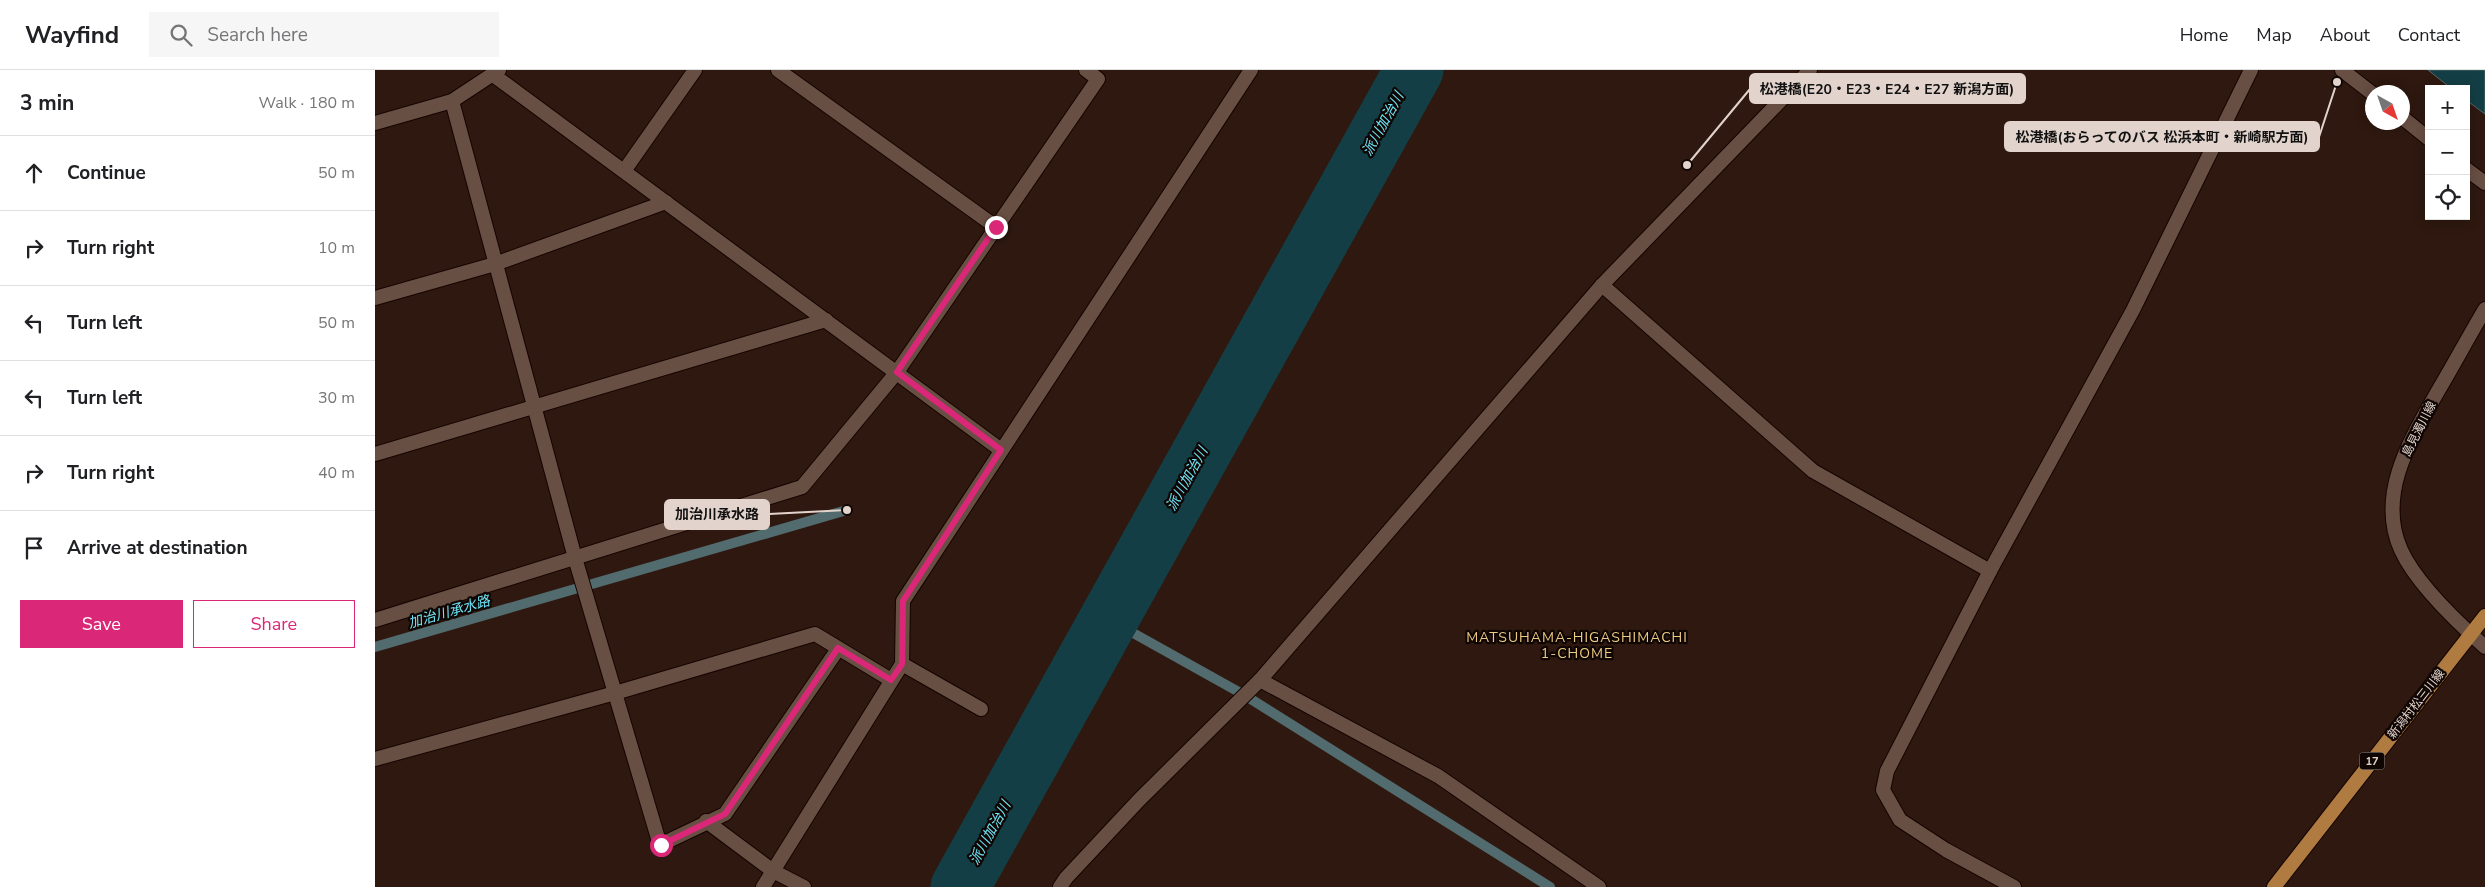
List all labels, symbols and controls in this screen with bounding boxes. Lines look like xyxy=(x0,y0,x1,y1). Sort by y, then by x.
search box xyxy=(149,12,499,57)
text: Wayfind xyxy=(25,19,119,51)
icon: search xyxy=(167,21,195,49)
text: Search here xyxy=(207,22,308,48)
text: Home xyxy=(2180,23,2228,47)
text: Map xyxy=(2256,23,2292,47)
text: About xyxy=(2320,23,2370,47)
text: Contact xyxy=(2398,23,2460,47)
callout: 松港橋(E20・E23・E24・E27 新潟方面) xyxy=(1750,74,2025,103)
text: 松港橋(E20・E23・E24・E27 新潟方面) xyxy=(1760,80,2014,99)
north arrow xyxy=(2365,85,2410,130)
map controls xyxy=(2425,85,2470,220)
button: + xyxy=(2425,85,2470,130)
water label: 派川加治川 xyxy=(1358,87,1409,159)
text: 3 min xyxy=(20,89,74,117)
text: Walk · 180 m xyxy=(259,92,355,114)
callout: 松港橋(おらってのバス 松浜本町・新崎駅方面) xyxy=(2005,122,2319,151)
text: 松港橋(おらってのバス 松浜本町・新崎駅方面) xyxy=(2015,128,2309,147)
button: − xyxy=(2425,130,2470,175)
icon: ahead xyxy=(20,159,48,187)
text: Continue xyxy=(67,160,146,186)
text: 50 m xyxy=(318,162,355,184)
button: locate xyxy=(2425,175,2470,220)
route end xyxy=(985,216,1008,239)
icon: right xyxy=(20,234,48,262)
text: Turn right xyxy=(67,235,154,261)
text: 10 m xyxy=(318,237,355,259)
icon: left xyxy=(20,309,48,337)
text: Turn left xyxy=(67,310,142,336)
text: 50 m xyxy=(318,312,355,334)
icon: left xyxy=(20,384,48,412)
text: Turn left xyxy=(67,385,142,411)
text: 30 m xyxy=(318,387,355,409)
street label: 島見濁川線 xyxy=(2398,399,2440,459)
water label: 派川加治川 xyxy=(1162,442,1213,514)
icon: right xyxy=(20,459,48,487)
text: Turn right xyxy=(67,460,154,486)
text: 40 m xyxy=(318,462,355,484)
callout: 加治川承水路 xyxy=(665,500,769,529)
text: 加治川承水路 xyxy=(675,505,759,524)
icon: arrive xyxy=(20,534,48,562)
text: Arrive at destination xyxy=(67,535,248,561)
water label: 加治川承水路 xyxy=(406,591,493,633)
button: Save xyxy=(20,600,183,648)
button: Share xyxy=(193,600,355,648)
district label: MATSUHAMA-HIGASHIMACHI 1-CHOME xyxy=(1466,628,1688,663)
street label: 新潟村松三川線 xyxy=(2384,666,2448,742)
road number: 17 xyxy=(2359,752,2385,769)
water label: 派川加治川 xyxy=(965,796,1016,868)
route start xyxy=(650,834,673,857)

